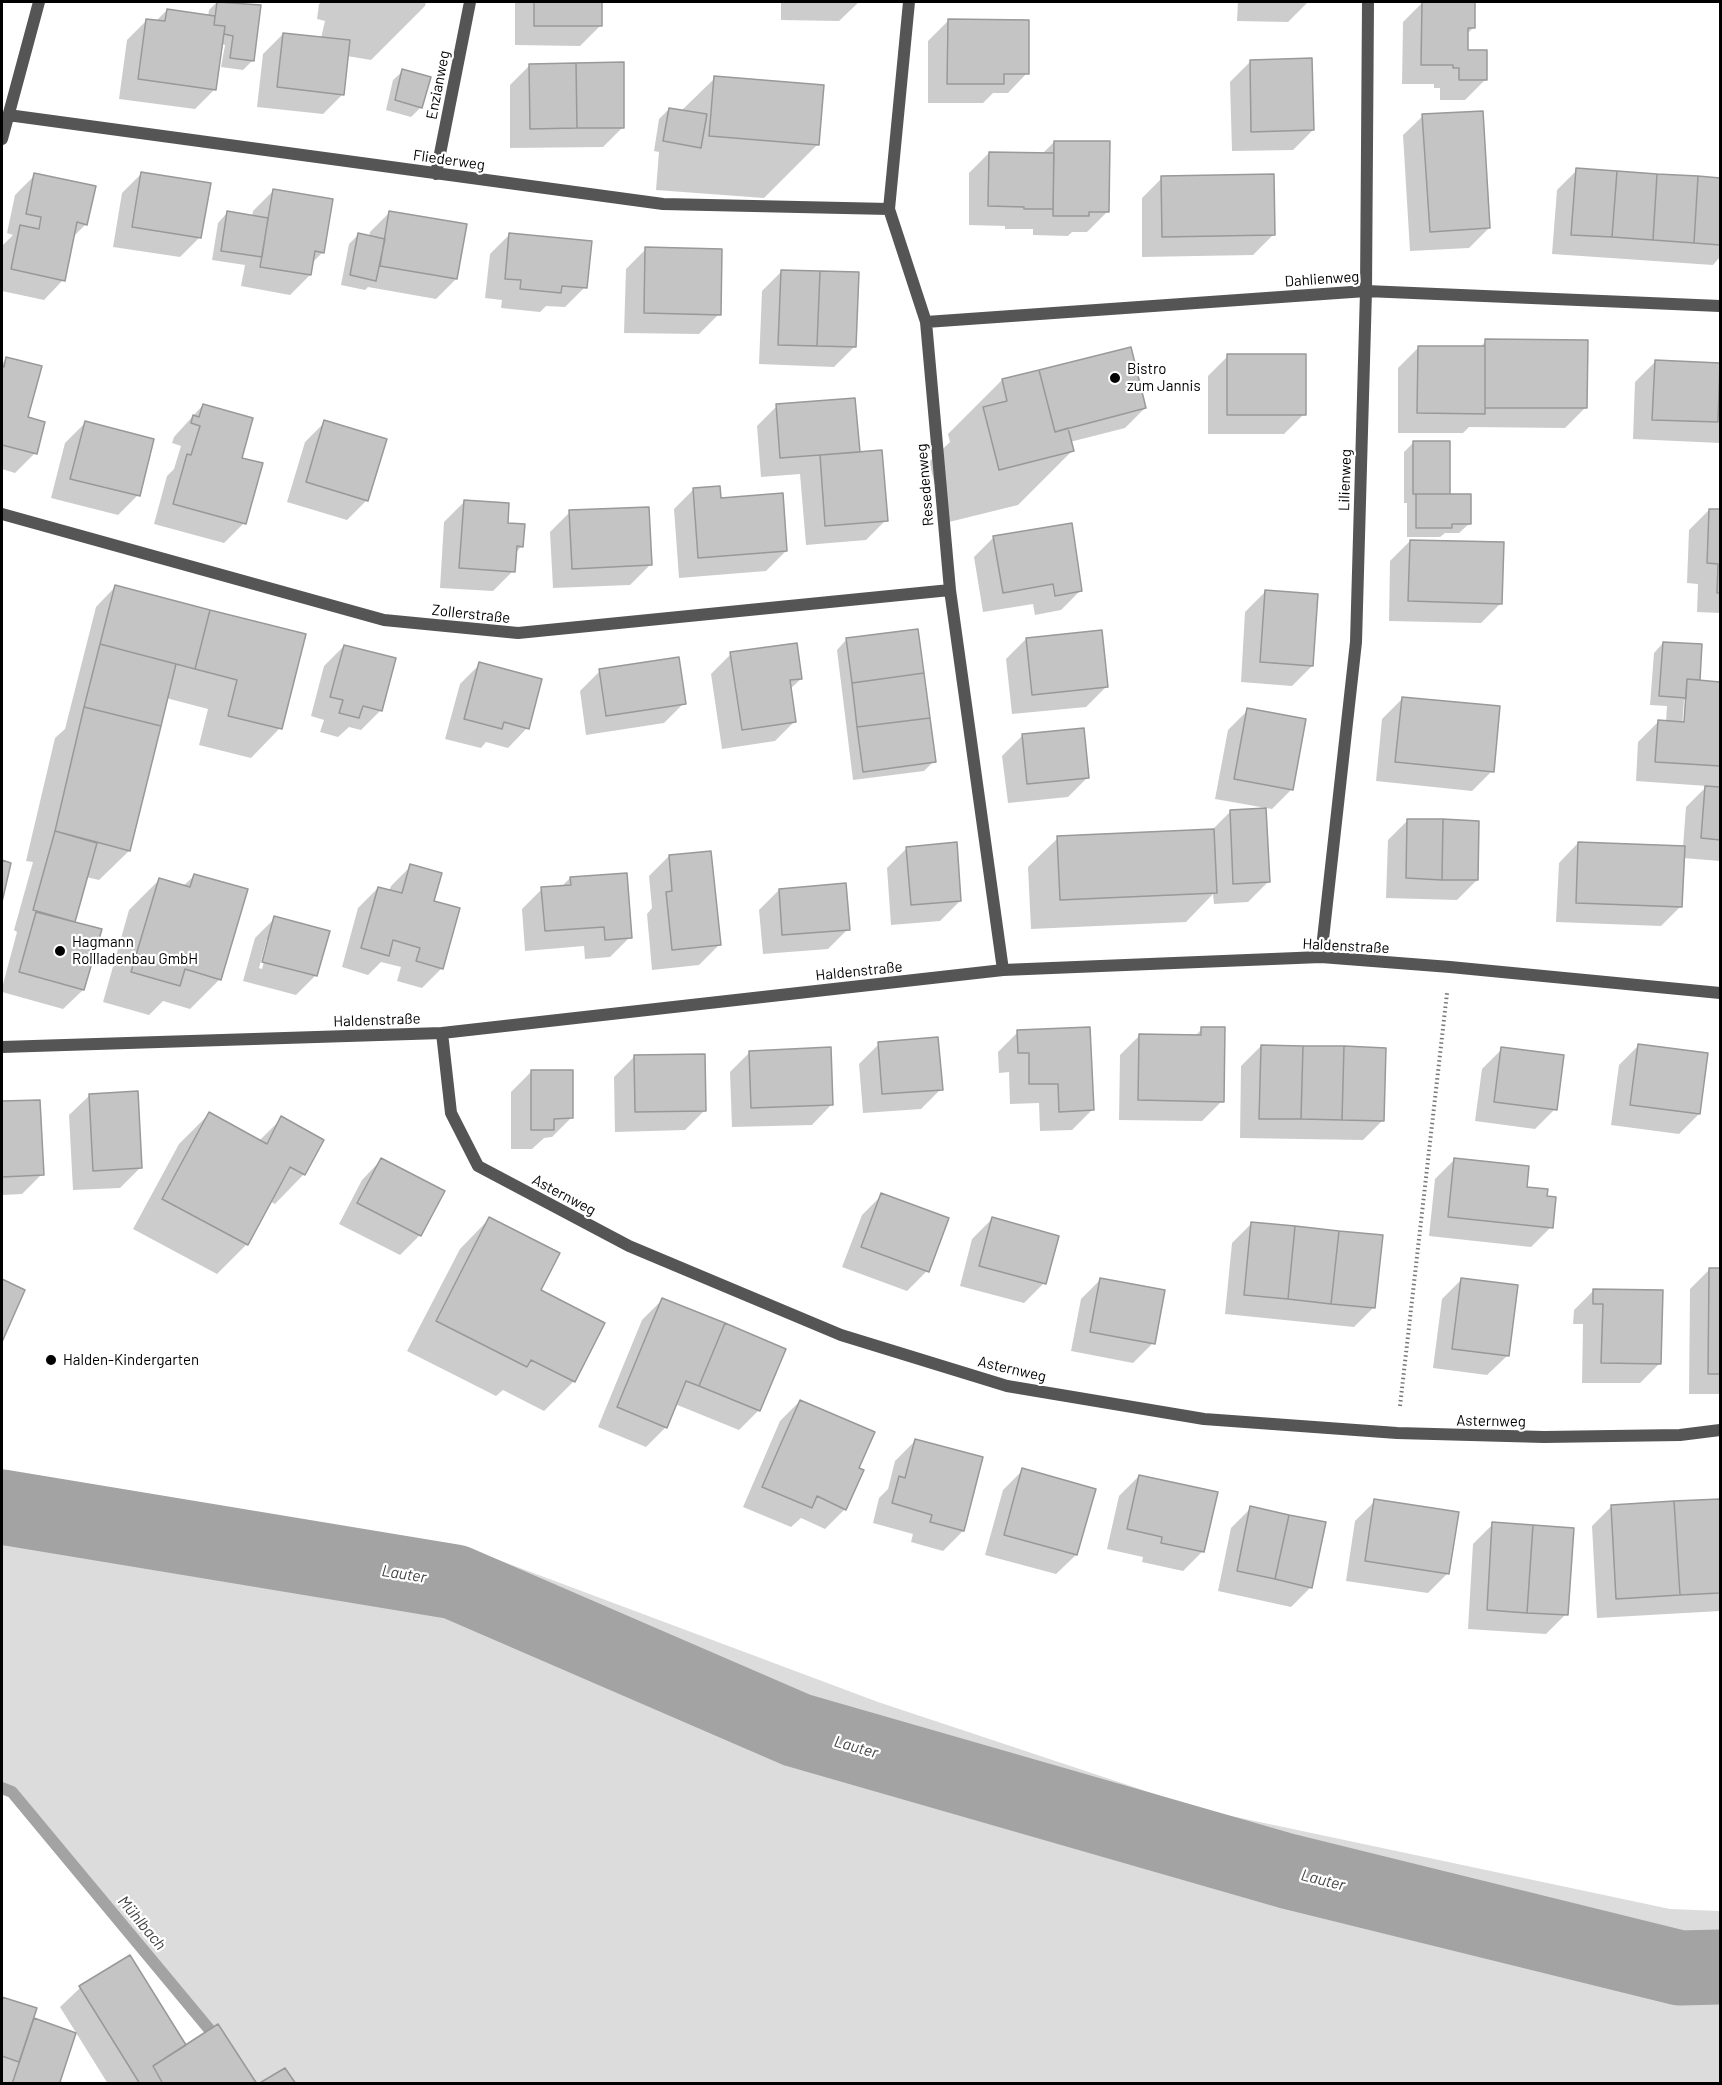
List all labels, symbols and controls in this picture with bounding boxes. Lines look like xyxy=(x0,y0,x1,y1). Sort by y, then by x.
street label: Enzianweg xyxy=(423,49,453,121)
street label: Fliederweg xyxy=(412,146,486,174)
street label: Dahlienweg xyxy=(1284,267,1360,291)
place label: Bistro zum Jannis xyxy=(1127,360,1201,395)
marker: Bistro zum Jannis xyxy=(1108,371,1122,385)
street label: Resedenweg xyxy=(912,443,938,527)
street label: Lilienweg xyxy=(1335,449,1355,511)
street label: Zollerstraße xyxy=(431,601,511,627)
place label: Hagmann Rollladenbau GmbH xyxy=(72,933,198,968)
street label: Haldenstraße xyxy=(1302,935,1390,957)
marker: Hagmann Rollladenbau GmbH xyxy=(53,944,67,958)
street label: Haldenstraße xyxy=(815,957,903,985)
street label: Haldenstraße xyxy=(333,1009,421,1031)
street label: Asternweg xyxy=(529,1171,599,1219)
place label: Halden-Kindergarten xyxy=(63,1351,199,1369)
street label: Asternweg xyxy=(976,1352,1048,1386)
marker: Halden-Kindergarten xyxy=(44,1353,58,1367)
street label: Asternweg xyxy=(1456,1411,1526,1431)
water label: Lauter xyxy=(380,1561,428,1587)
water label: Lauter xyxy=(832,1732,880,1762)
water label: Lauter xyxy=(1299,1865,1347,1895)
water label: Mühlbach xyxy=(114,1892,170,1954)

